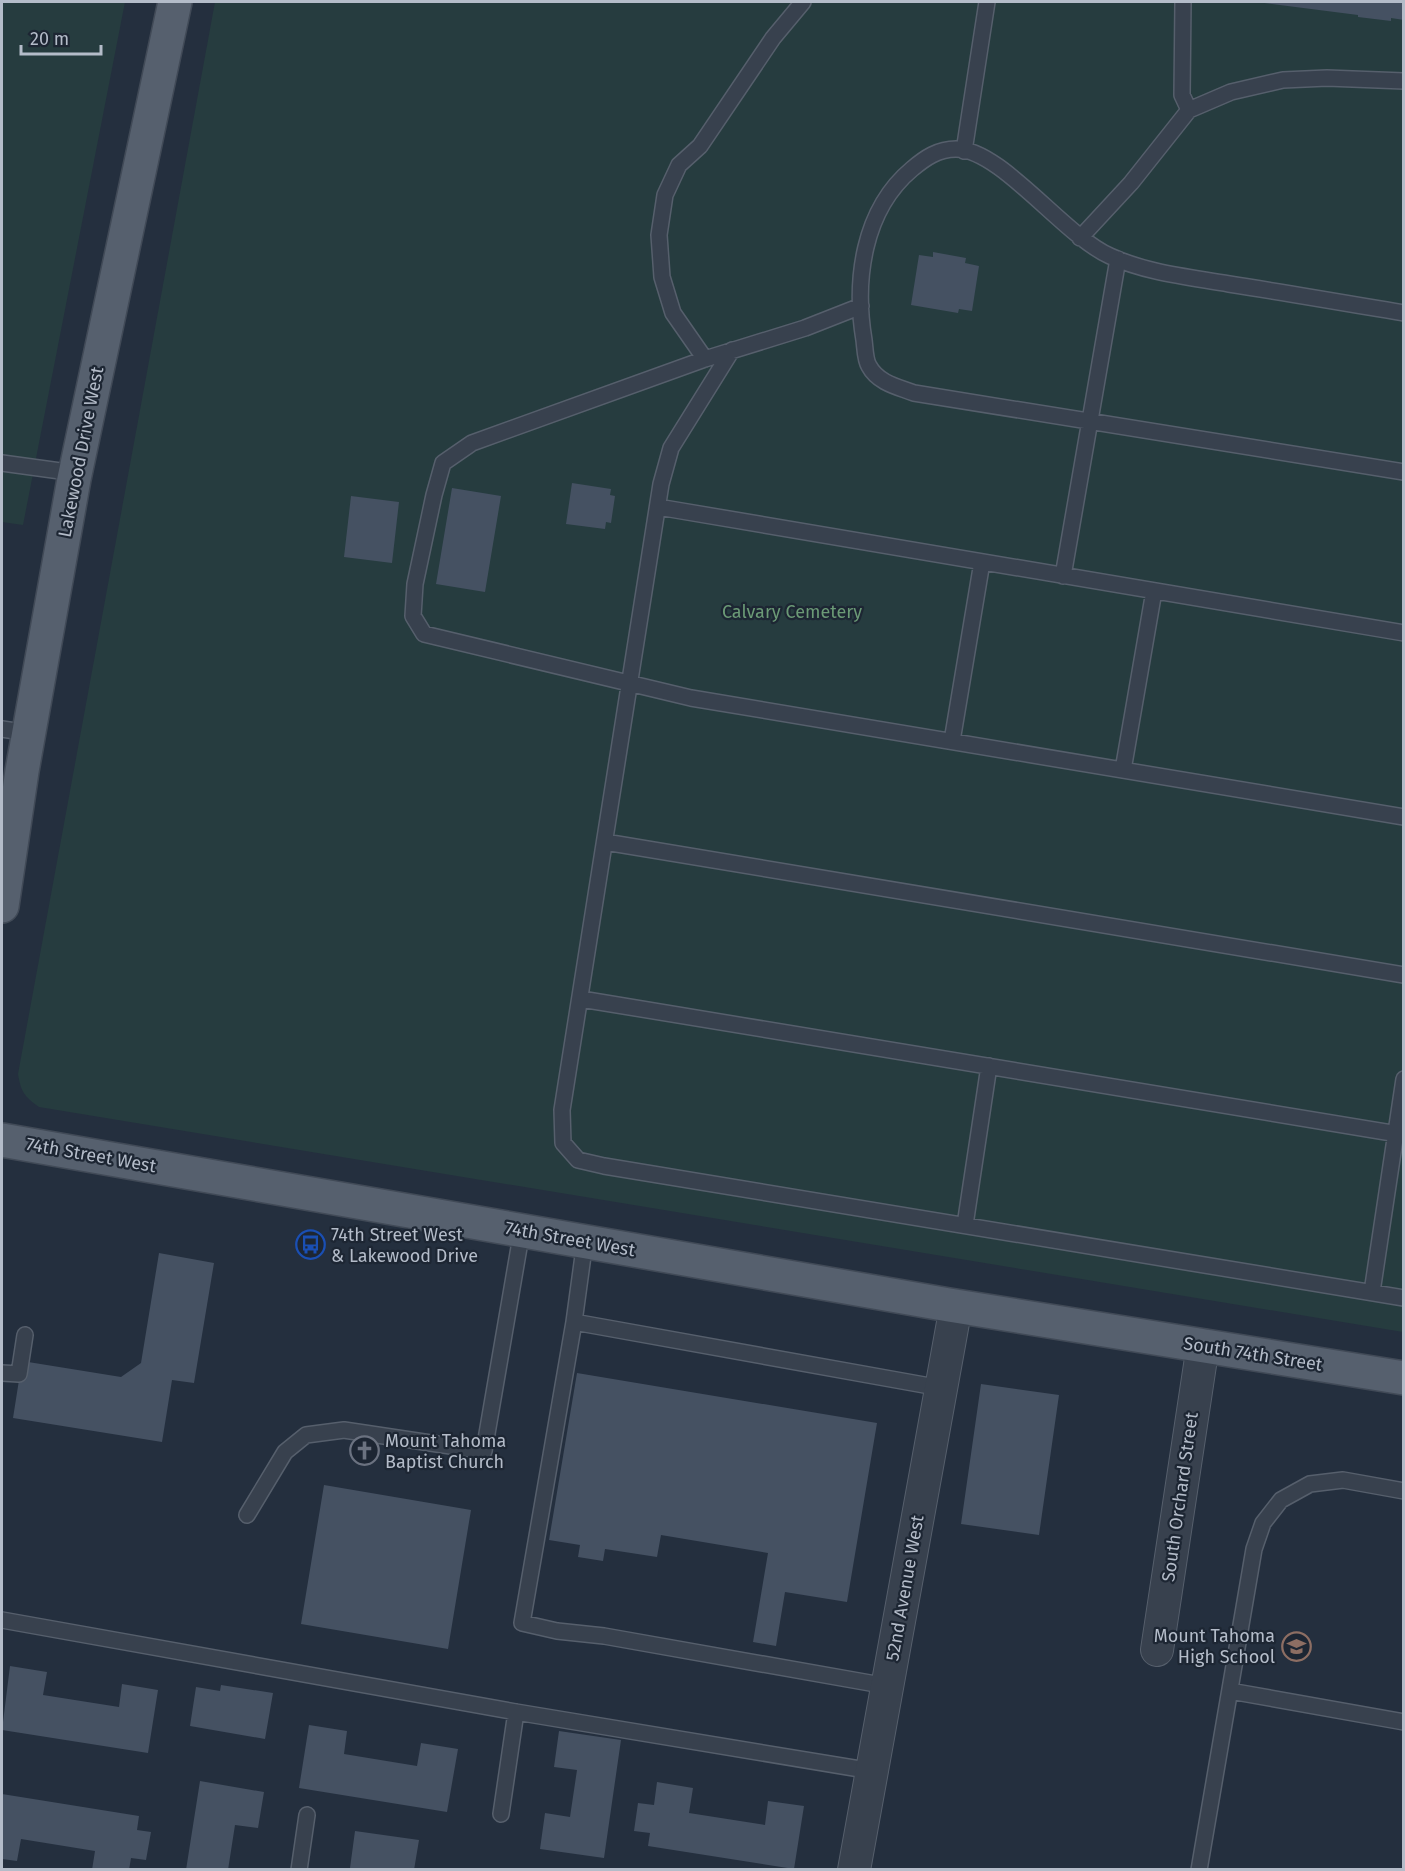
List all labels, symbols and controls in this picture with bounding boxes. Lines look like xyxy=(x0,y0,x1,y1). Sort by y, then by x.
scale bar xyxy=(21,18,100,56)
text: 20 m xyxy=(30,28,69,50)
street label: Lakewood Drive West xyxy=(54,364,108,539)
park label: Calvary Cemetery xyxy=(722,601,862,623)
street label: 74th Street West xyxy=(24,1133,158,1177)
street label: 74th Street West xyxy=(503,1217,637,1261)
place label: 74th Street West & Lakewood Drive xyxy=(331,1224,478,1267)
bus stop icon: 74th Street West & Lakewood Drive xyxy=(294,1229,326,1261)
street label: South 74th Street xyxy=(1182,1332,1324,1376)
street label: South Orchard Street xyxy=(1157,1410,1203,1583)
place label: Mount Tahoma Baptist Church xyxy=(385,1430,506,1473)
church icon: Mount Tahoma Baptist Church xyxy=(348,1435,380,1467)
street label: 52nd Avenue West xyxy=(881,1513,929,1663)
place label: Mount Tahoma High School xyxy=(1154,1625,1275,1668)
school or university icon: Mount Tahoma High School xyxy=(1280,1630,1312,1662)

